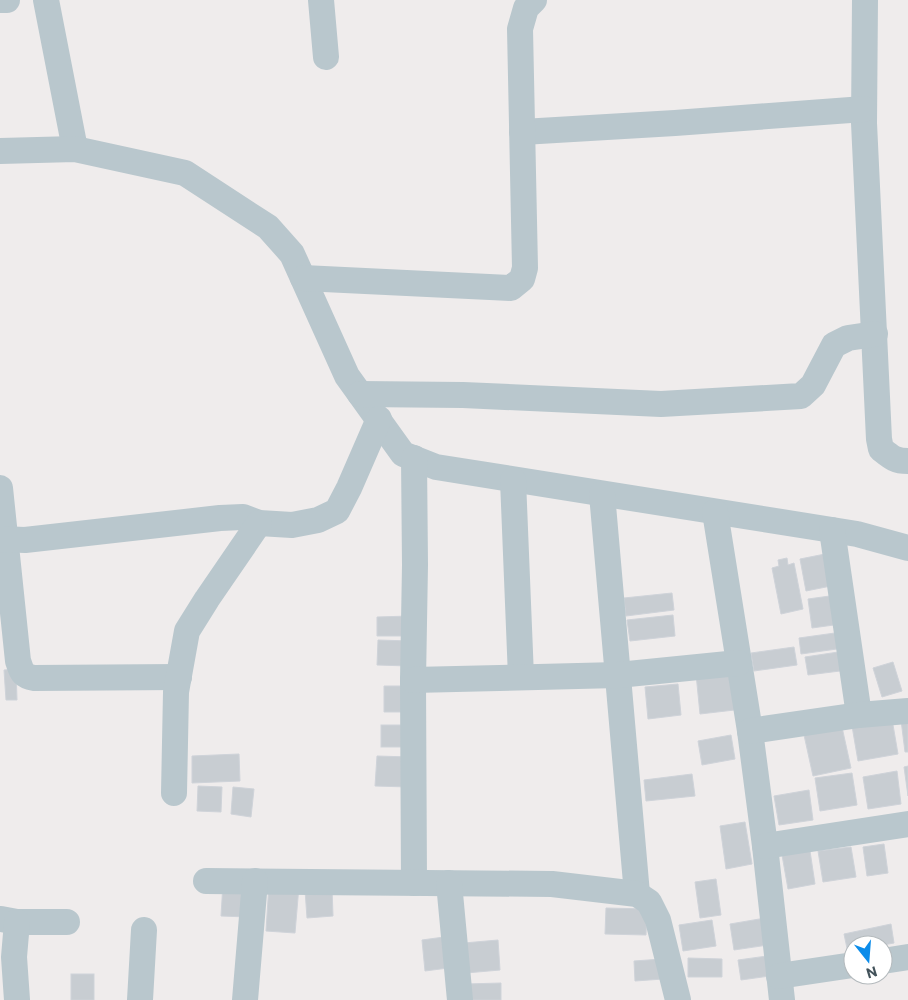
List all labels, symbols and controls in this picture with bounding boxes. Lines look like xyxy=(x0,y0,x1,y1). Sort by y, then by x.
north arrow xyxy=(843,935,893,985)
text: N xyxy=(864,963,879,983)

